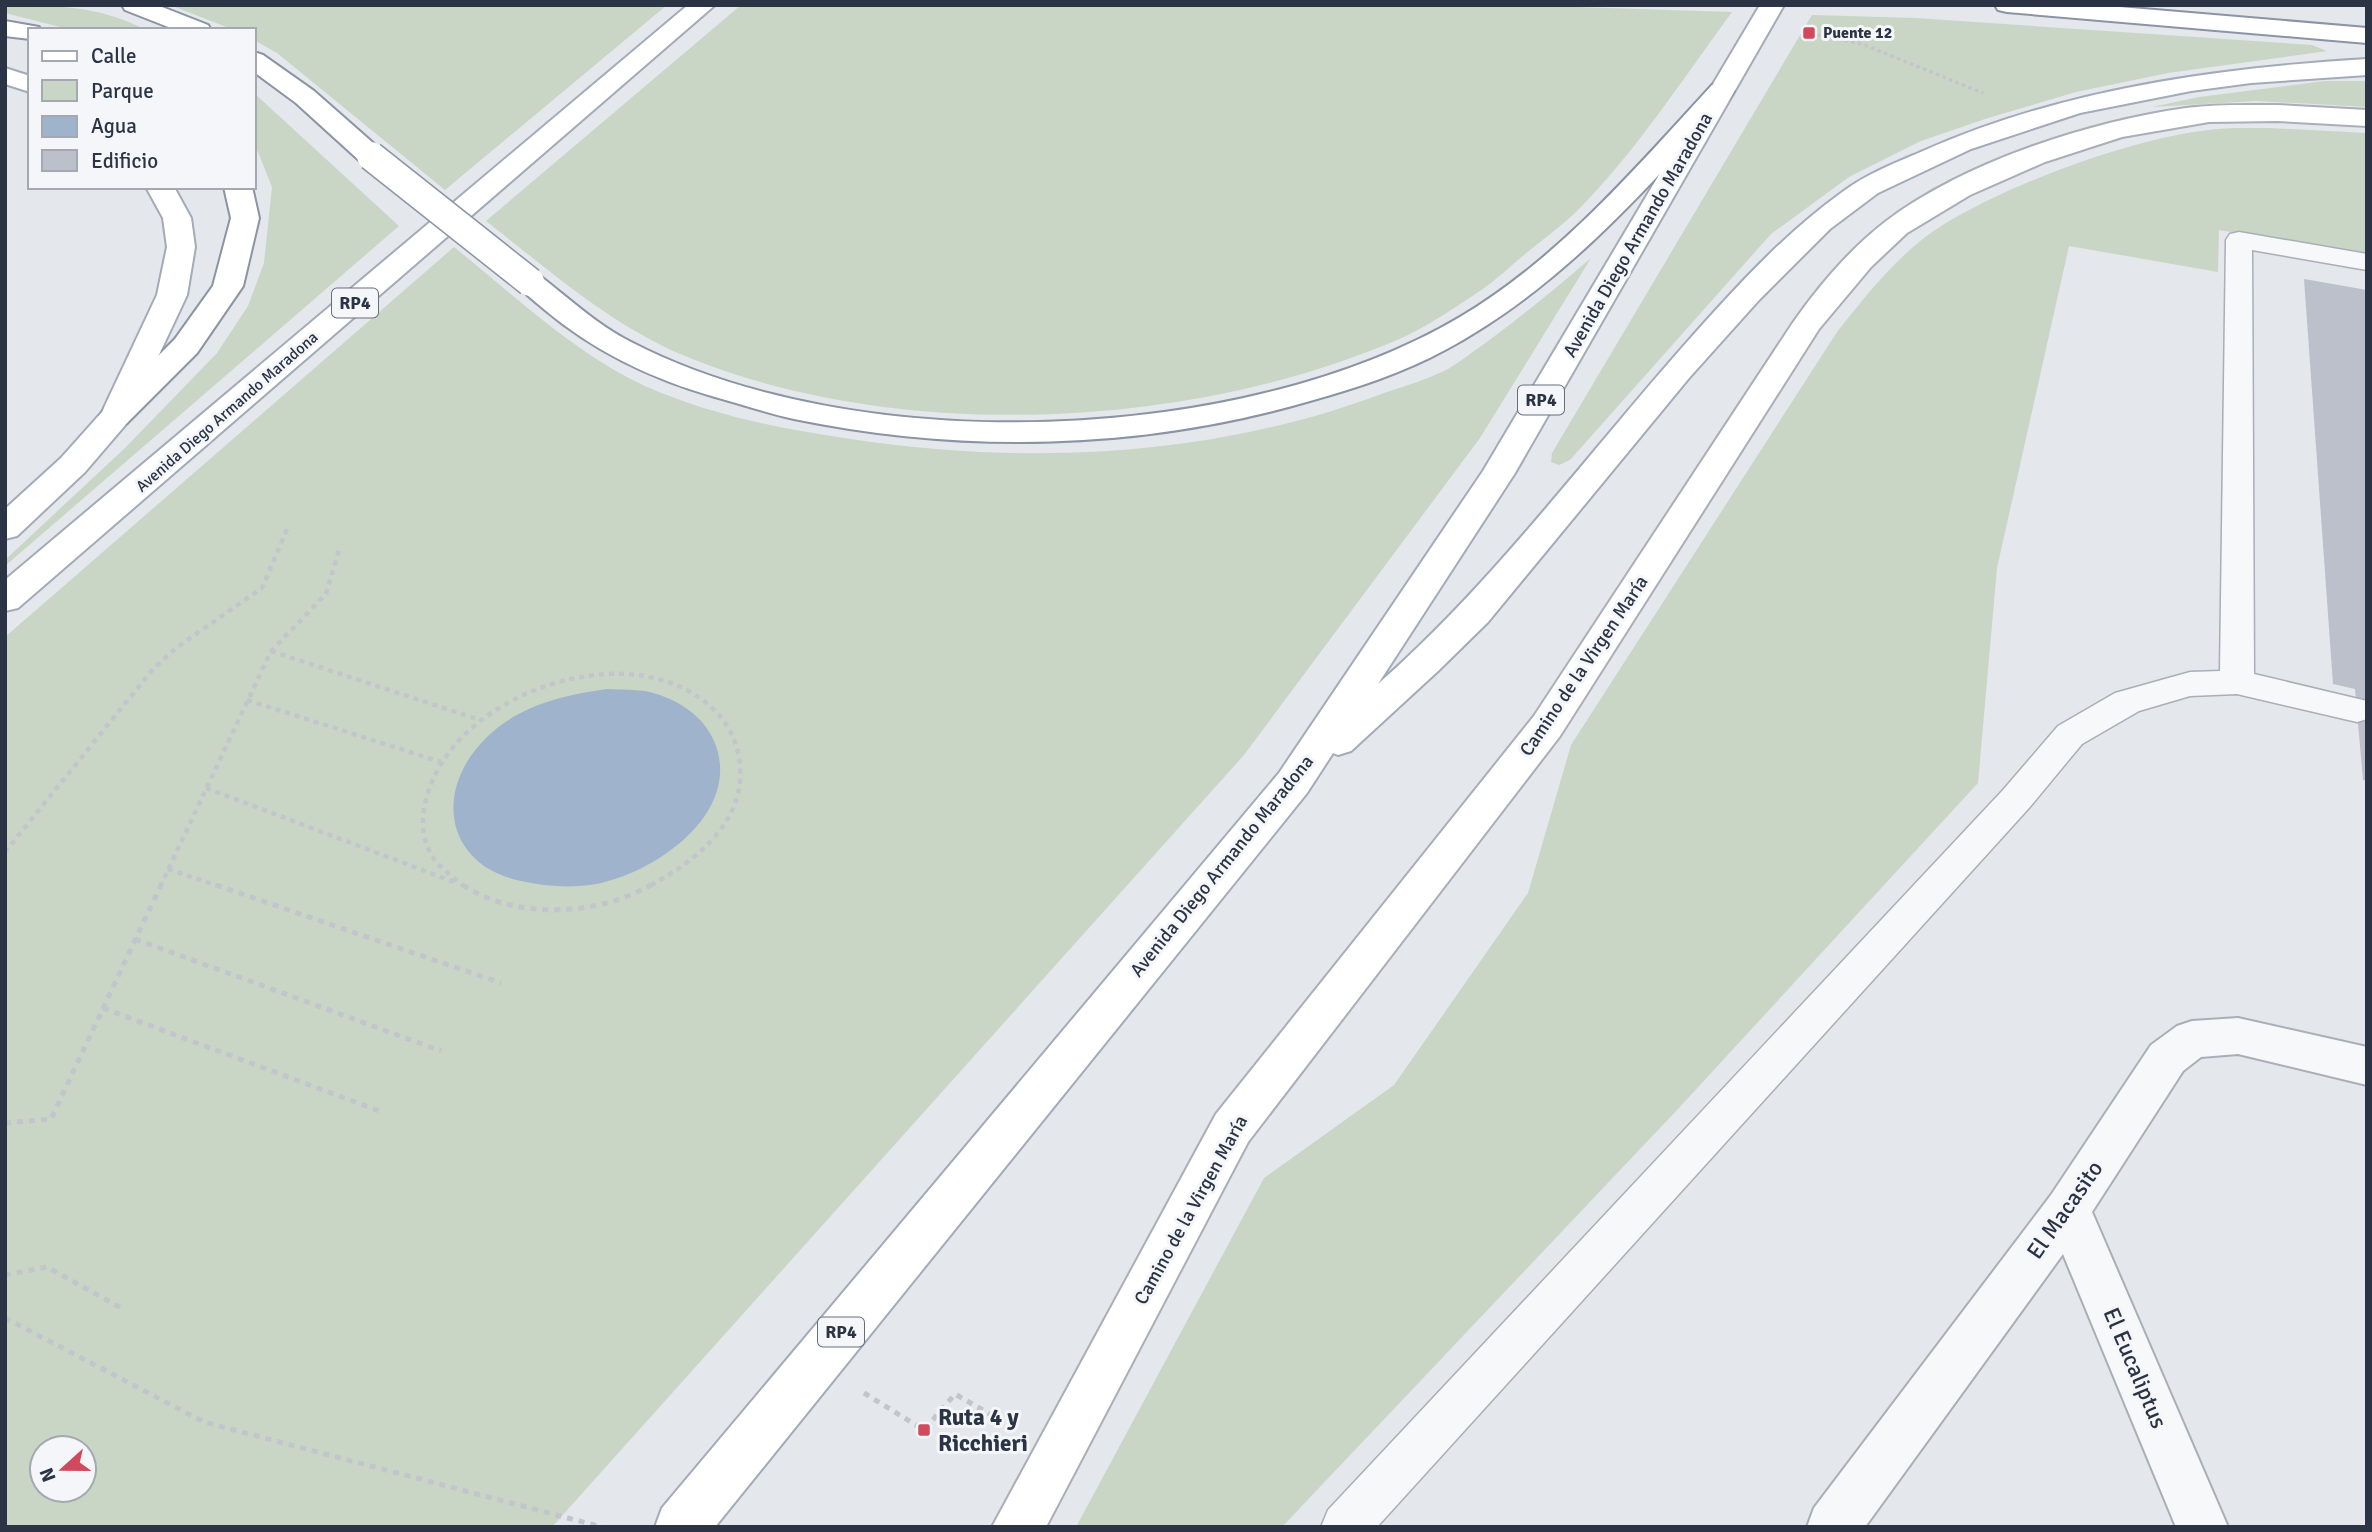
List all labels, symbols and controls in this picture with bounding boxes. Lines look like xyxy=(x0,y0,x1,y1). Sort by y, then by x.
place label: Puente 12 xyxy=(1823,23,1892,43)
marker: Puente 12 xyxy=(1801,25,1817,41)
legend xyxy=(28,28,256,189)
text: Calle xyxy=(91,43,137,69)
text: Parque xyxy=(91,78,154,104)
street label: Avenida Diego Armando Maradona xyxy=(1558,108,1718,362)
text: Agua xyxy=(91,113,137,139)
text: Edificio xyxy=(91,148,158,174)
road number: RP4 xyxy=(332,288,378,318)
street label: Avenida Diego Armando Maradona xyxy=(132,327,322,497)
road number: RP4 xyxy=(1518,386,1564,414)
street label: Camino de la Virgen María xyxy=(1515,571,1653,761)
street label: Avenida Diego Armando Maradona xyxy=(1125,750,1319,982)
street label: Camino de la Virgen María xyxy=(1129,1111,1253,1309)
street label: El Macasito xyxy=(2021,1155,2109,1265)
street label: El Eucaliptus xyxy=(2097,1303,2173,1433)
road number: RP4 xyxy=(818,1317,864,1346)
place label: Ruta 4 y Ricchieri xyxy=(938,1403,1028,1458)
marker: Ruta 4 y Ricchieri xyxy=(916,1422,932,1438)
north arrow xyxy=(28,1434,98,1504)
text: N xyxy=(34,1464,62,1485)

